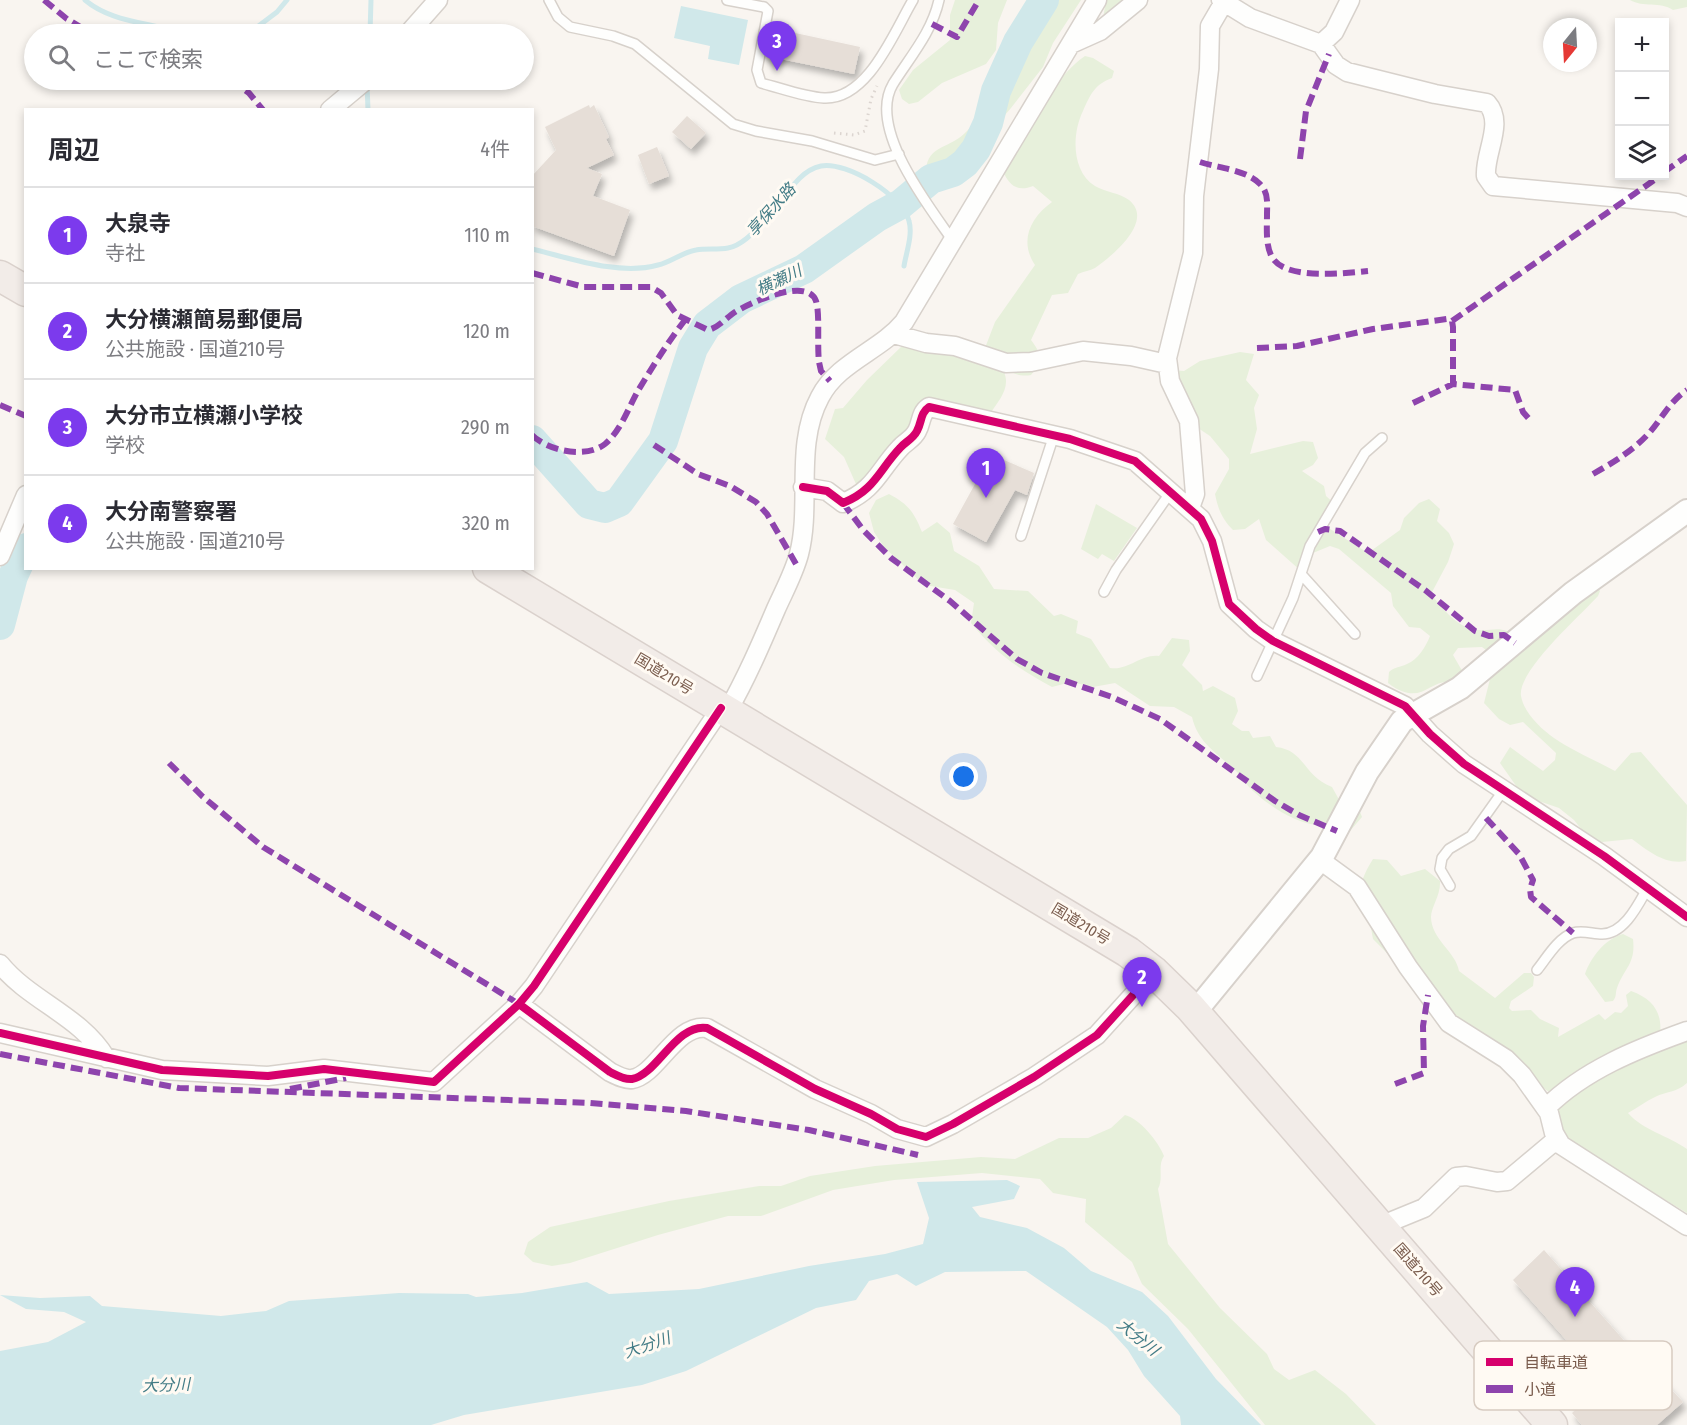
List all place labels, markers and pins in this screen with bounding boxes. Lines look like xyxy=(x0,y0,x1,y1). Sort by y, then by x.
pin: 3 xyxy=(758,22,796,71)
pin: 1 xyxy=(966,448,1006,498)
pin: 2 xyxy=(1122,958,1162,1007)
pin: 4 xyxy=(1556,1268,1594,1317)

